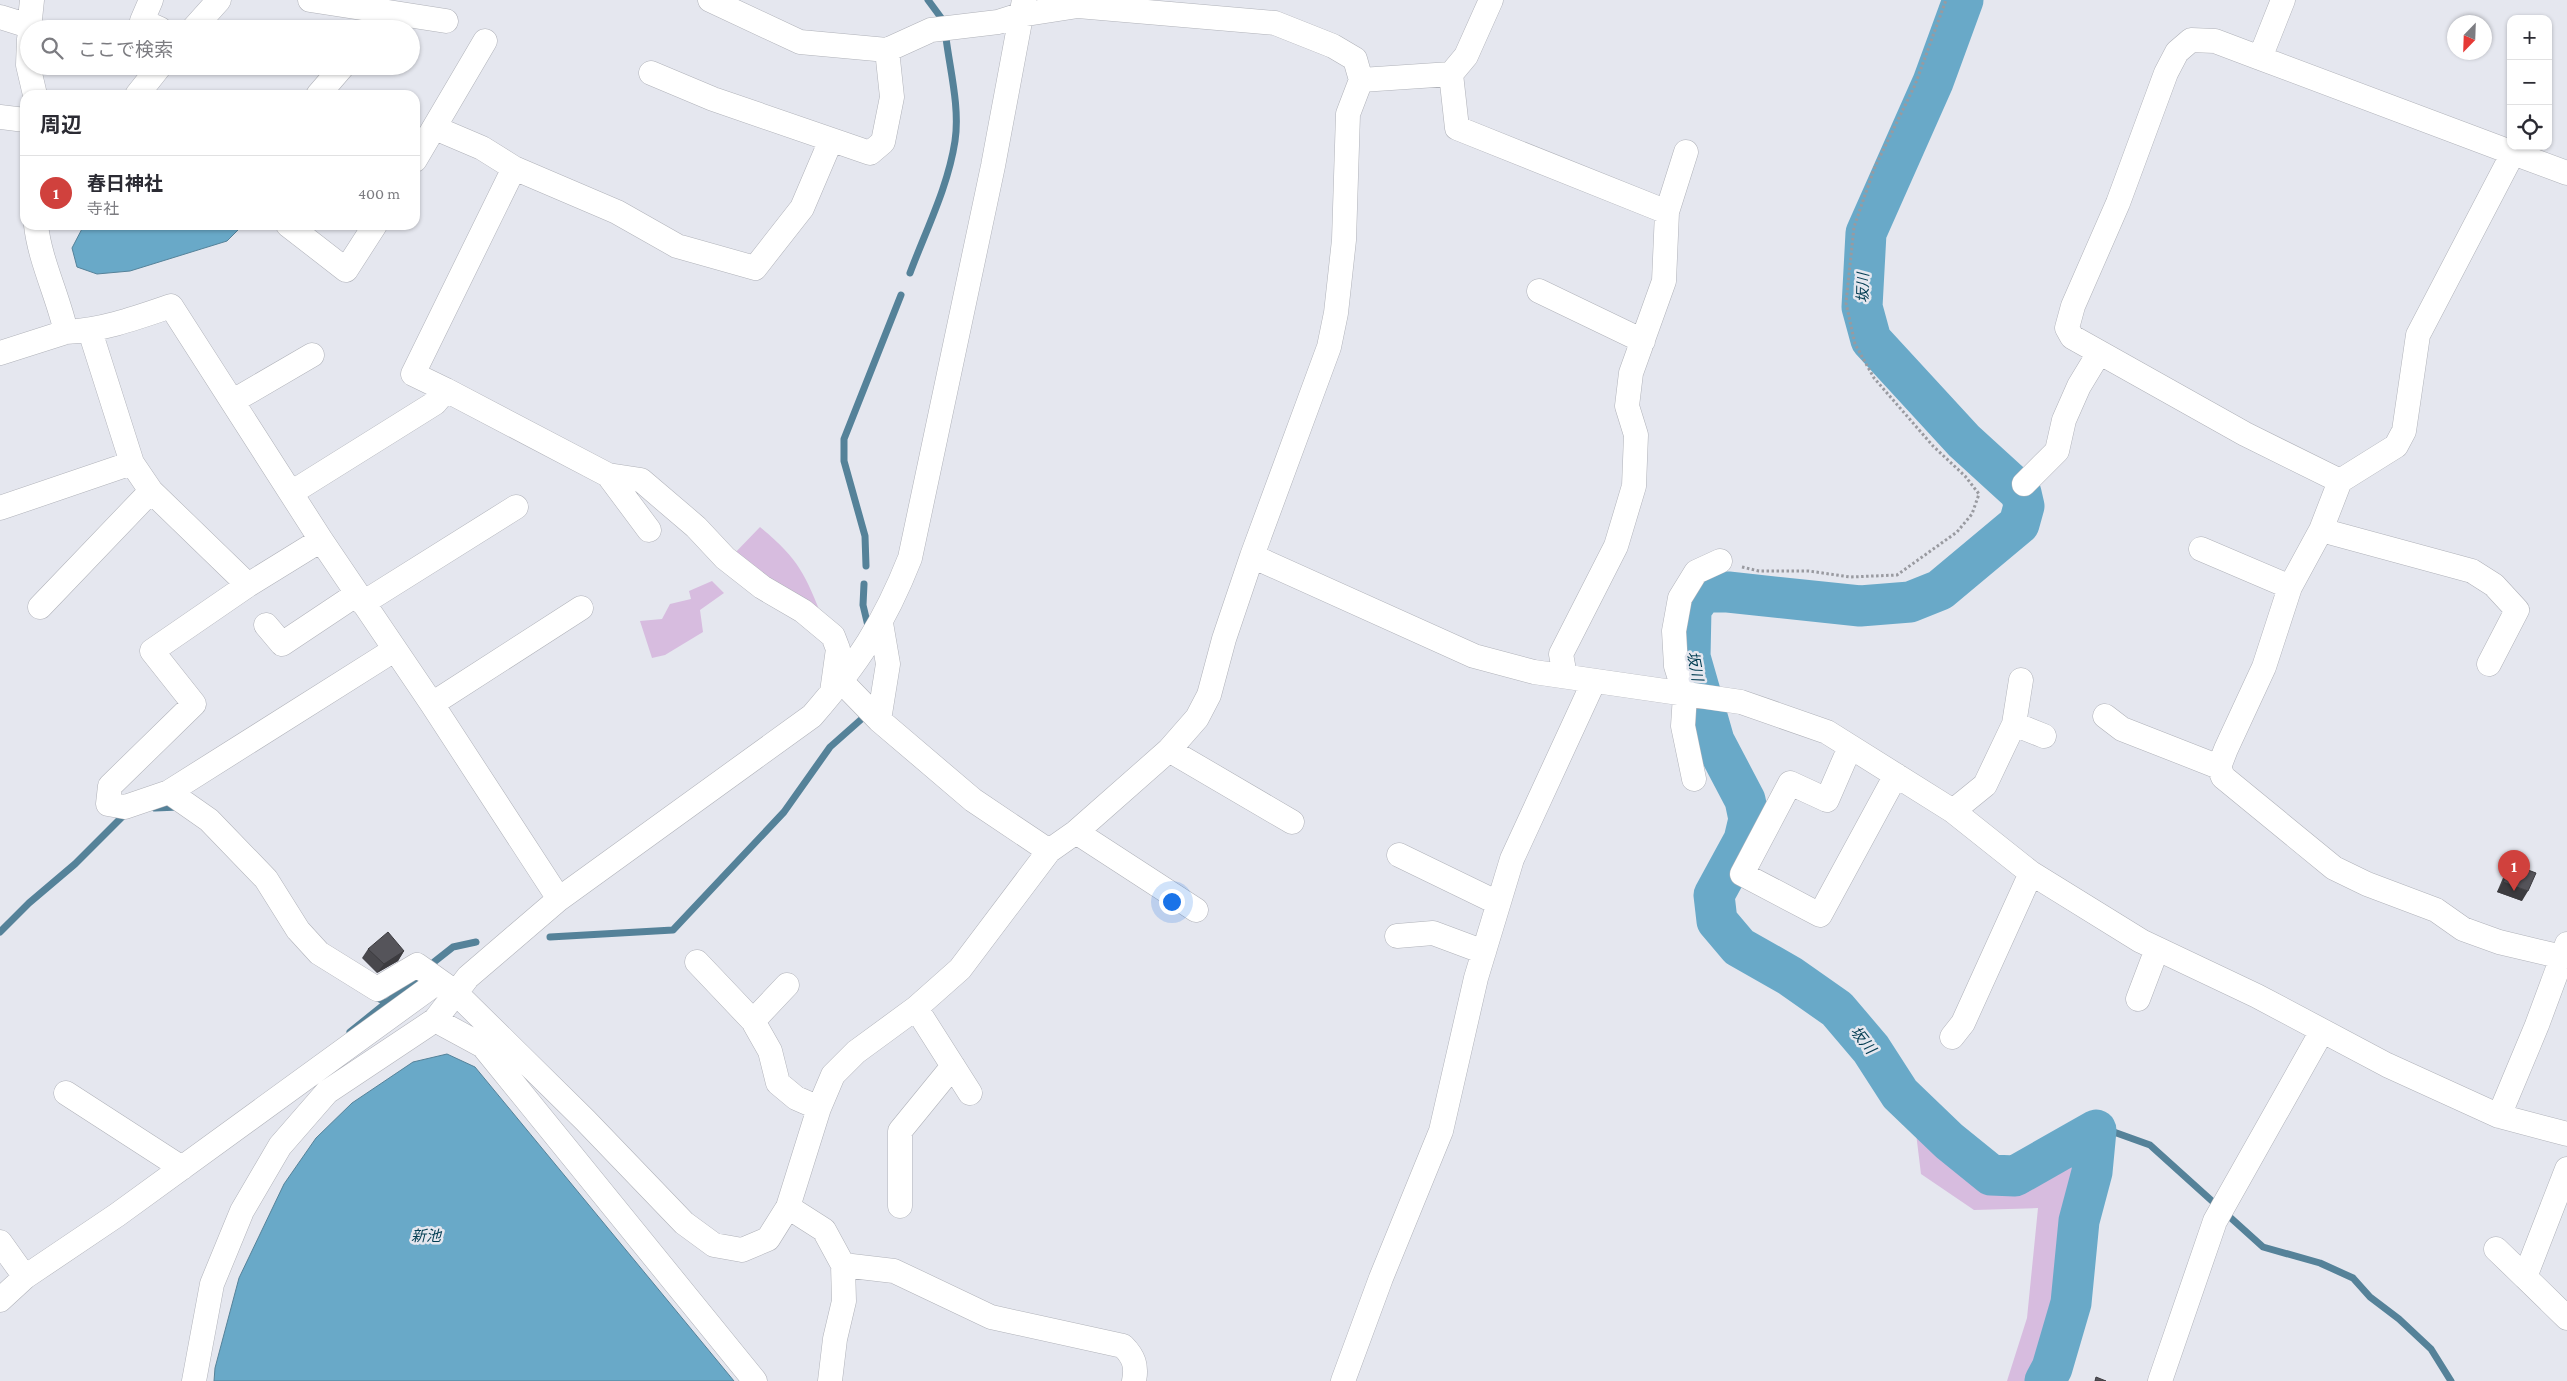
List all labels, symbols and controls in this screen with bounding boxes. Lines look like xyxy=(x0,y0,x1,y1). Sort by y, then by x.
north arrow xyxy=(2447,15,2492,60)
map controls xyxy=(2507,15,2552,150)
button: + xyxy=(2507,15,2552,60)
search box xyxy=(20,20,420,75)
icon: search xyxy=(38,34,66,62)
text: ここで検索 xyxy=(78,39,173,60)
button: − xyxy=(2507,60,2552,105)
button: locate xyxy=(2507,105,2552,150)
text: 周辺 xyxy=(40,113,82,137)
text: 春日神社 xyxy=(87,173,163,194)
text: 1 xyxy=(53,185,59,202)
text: 400 m xyxy=(358,185,400,202)
text: 寺社 xyxy=(87,200,119,217)
water label: 坂川 xyxy=(1855,271,1871,303)
water label: 坂川 xyxy=(1684,650,1706,684)
pin: 1 xyxy=(2498,850,2530,891)
your location xyxy=(1159,889,1185,915)
water label: 坂川 xyxy=(1847,1023,1880,1058)
water label: 新池 xyxy=(411,1228,443,1244)

